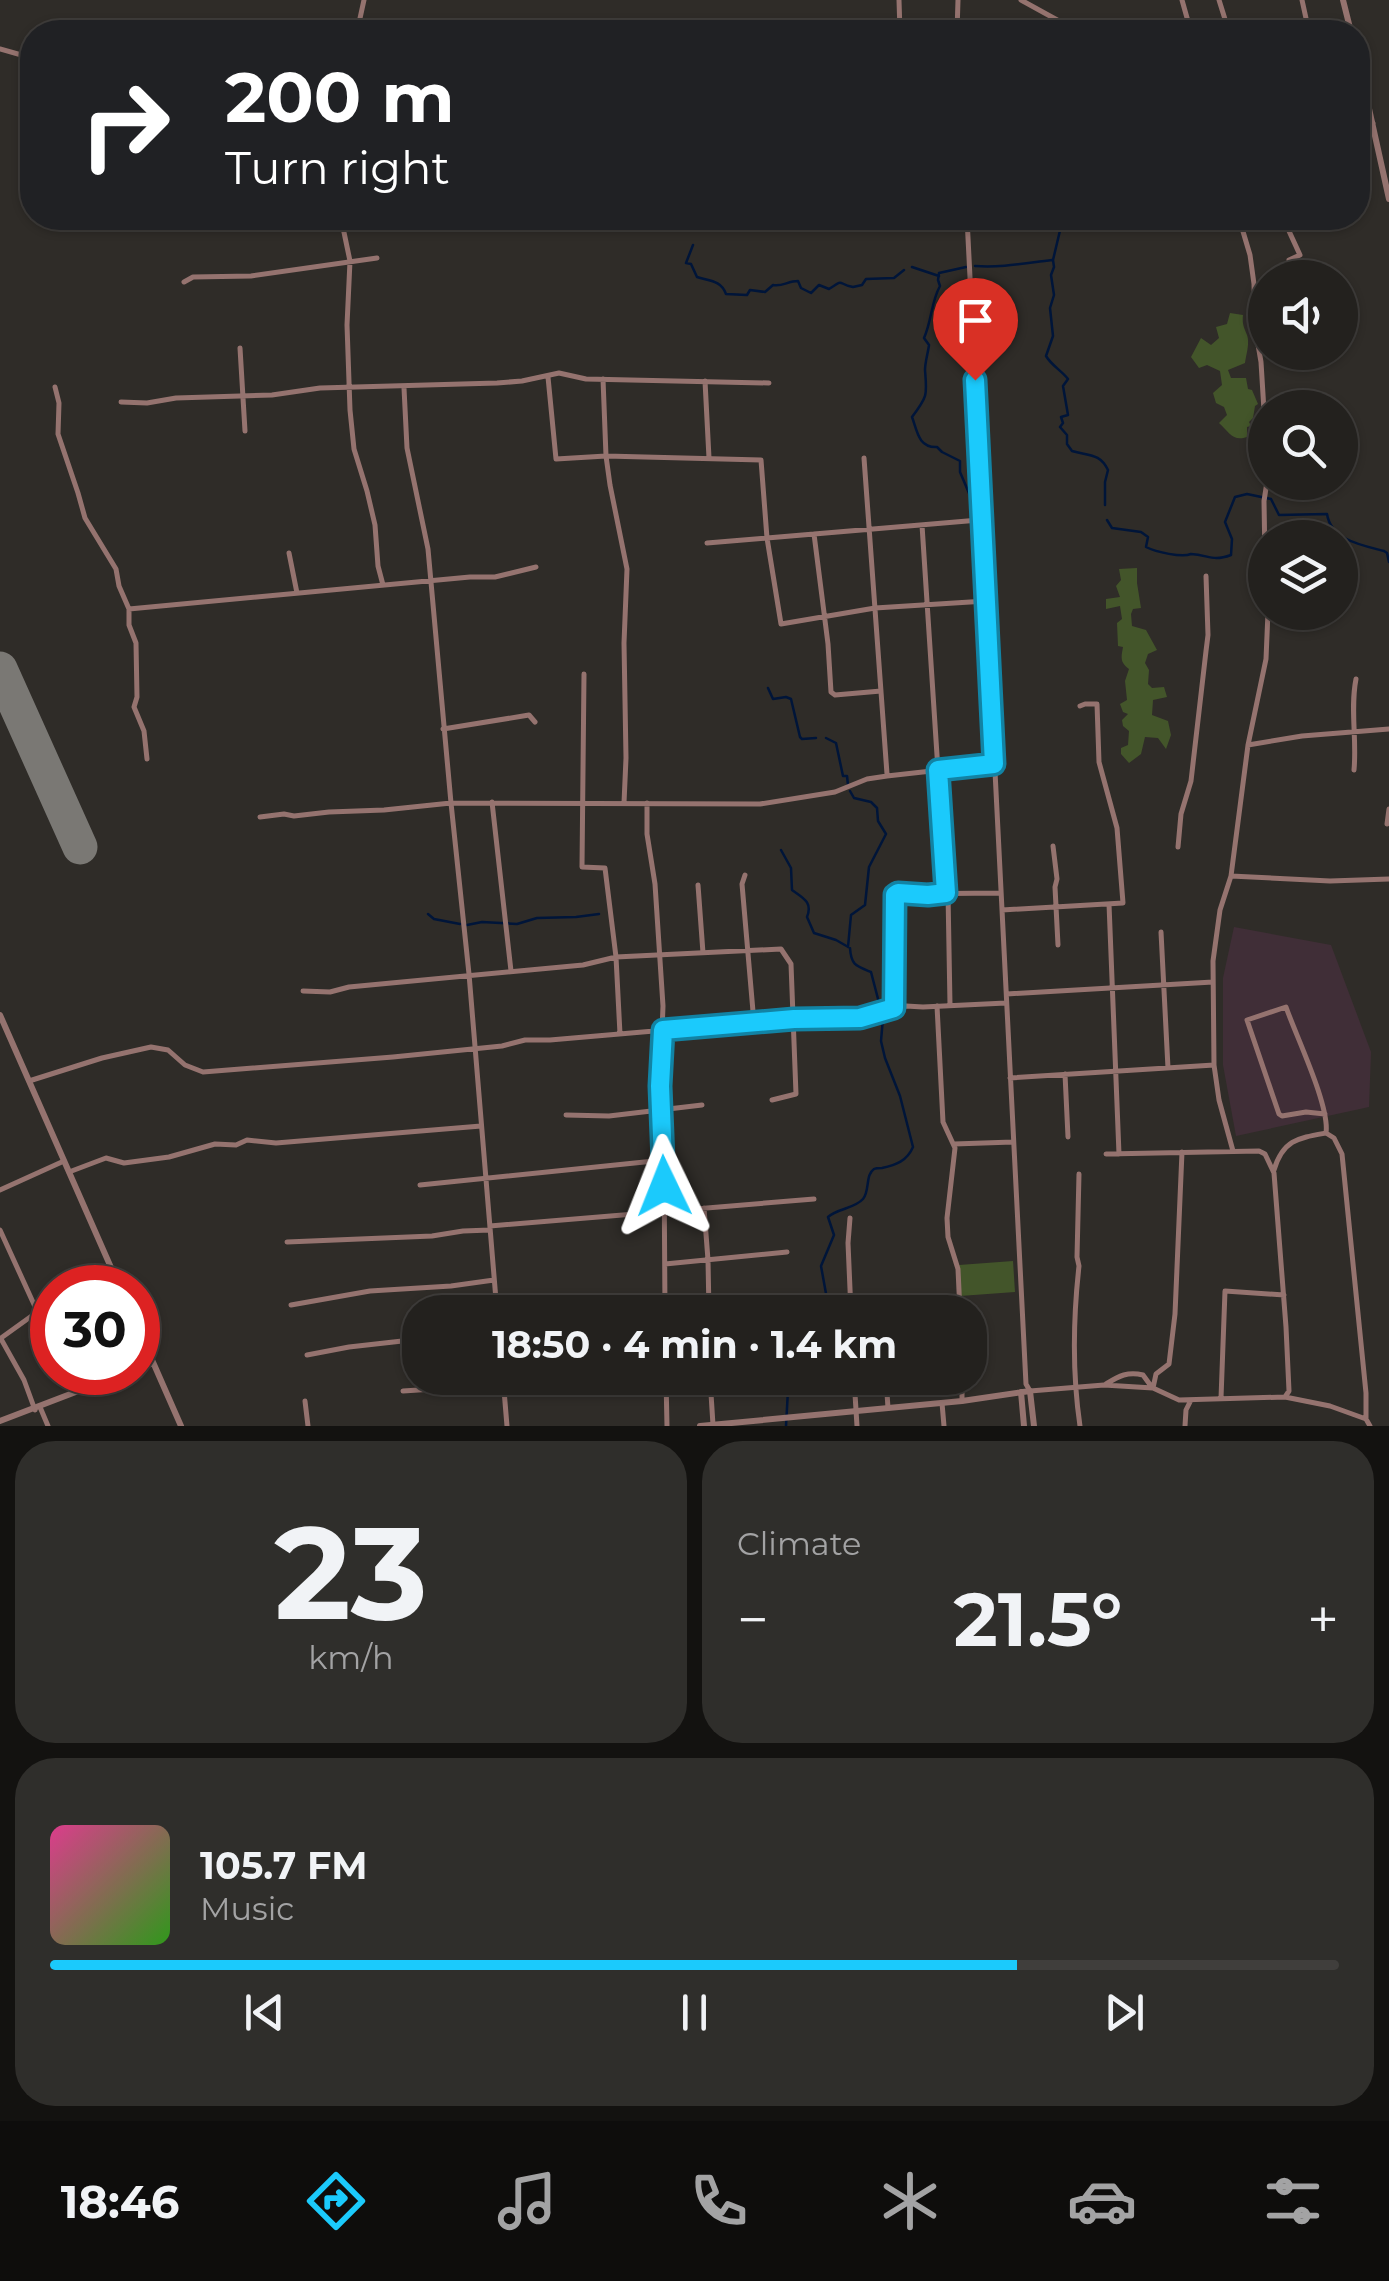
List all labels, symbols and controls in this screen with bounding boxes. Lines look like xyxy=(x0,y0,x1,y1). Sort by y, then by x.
text: 200 m xyxy=(225,54,455,140)
icon: right xyxy=(60,60,190,190)
text: Turn right xyxy=(225,140,450,195)
map controls xyxy=(1248,260,1358,630)
button: sound xyxy=(1248,260,1358,370)
pin xyxy=(933,278,1018,381)
icon: arrive xyxy=(948,293,1003,348)
button: search xyxy=(1248,390,1358,500)
button: layers xyxy=(1248,520,1358,630)
position arrow xyxy=(612,1134,716,1238)
speed limit sign: 30 xyxy=(30,1265,160,1395)
text: 18:50 · 4 min · 1.4 km xyxy=(492,1321,897,1368)
text: 23 xyxy=(274,1493,428,1652)
text: Climate xyxy=(737,1524,861,1563)
text: 21.5° xyxy=(954,1573,1122,1665)
text: − xyxy=(737,1586,769,1653)
text: + xyxy=(1307,1586,1339,1653)
text: km/h xyxy=(308,1638,394,1677)
text: 105.7 FM xyxy=(200,1842,368,1889)
text: Music xyxy=(200,1889,294,1928)
icon: previous xyxy=(237,1985,292,2040)
icon: pause xyxy=(667,1985,722,2040)
icon: next xyxy=(1097,1985,1152,2040)
icon: directions xyxy=(301,2166,371,2236)
icon: music xyxy=(492,2166,562,2236)
icon: phone xyxy=(684,2166,754,2236)
icon: climate xyxy=(875,2166,945,2236)
icon: car xyxy=(1067,2166,1137,2236)
icon: filters xyxy=(1258,2166,1328,2236)
text: 18:46 xyxy=(61,2174,180,2229)

